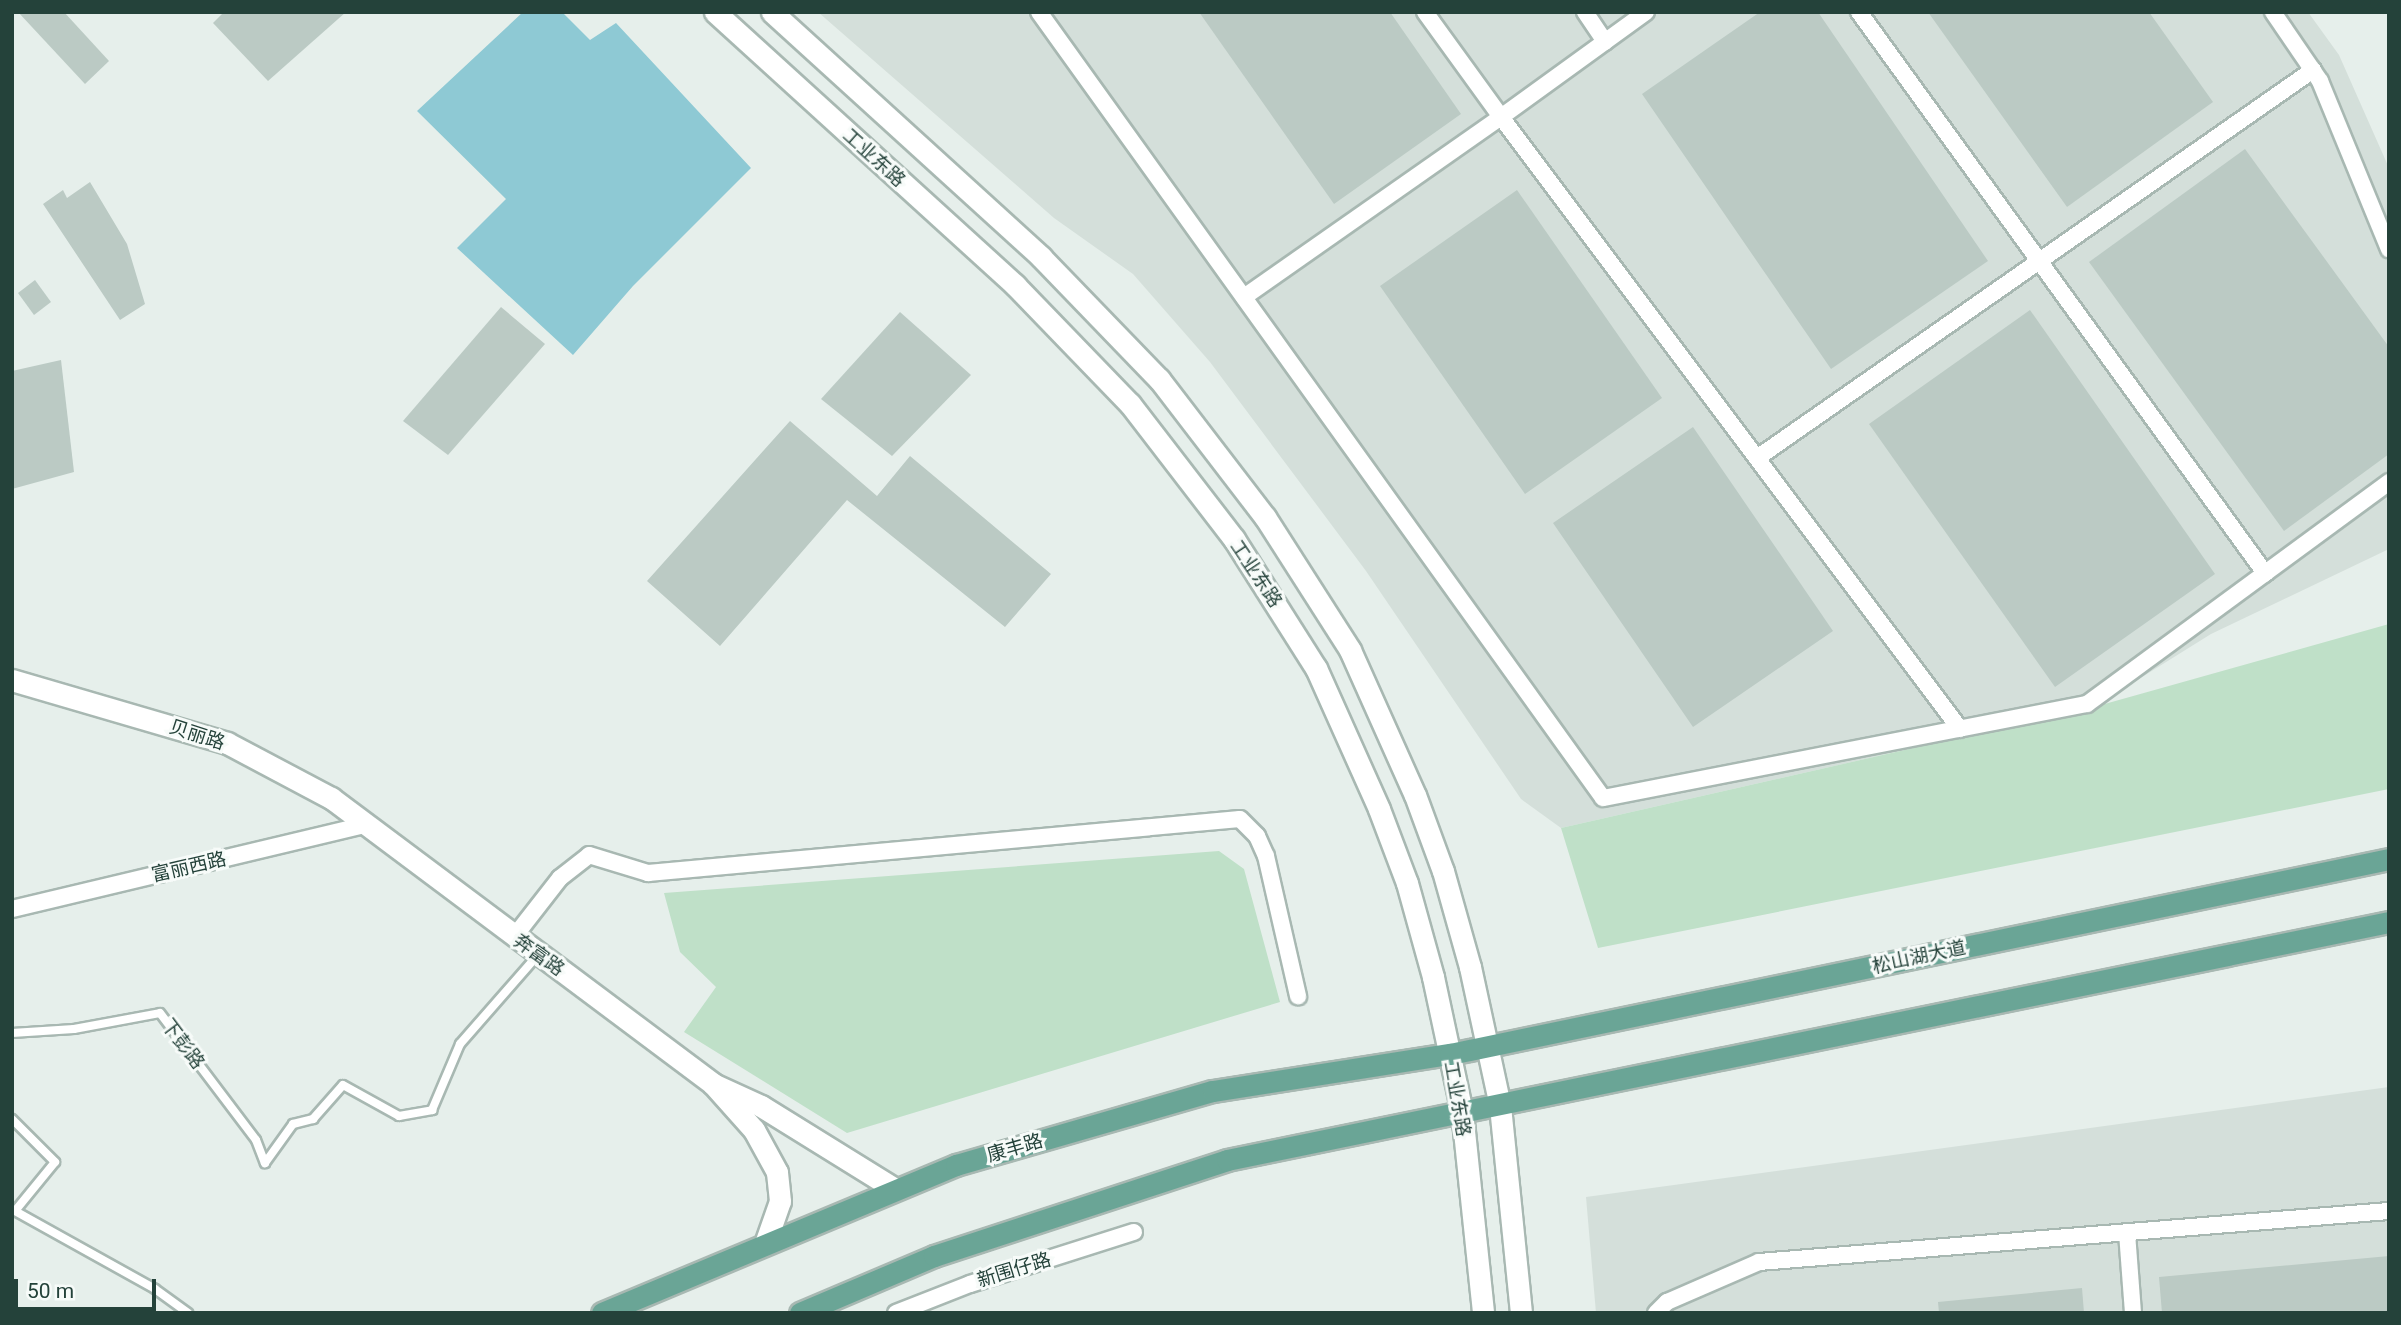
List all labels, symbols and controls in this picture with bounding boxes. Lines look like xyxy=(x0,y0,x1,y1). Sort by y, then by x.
street label: 工业东路 xyxy=(838,124,910,192)
street label: 工业东路 xyxy=(1225,536,1287,612)
street label: 贝丽路 xyxy=(166,715,228,755)
street label: 富丽西路 xyxy=(149,847,229,887)
street label: 奔富路 xyxy=(509,929,569,981)
street label: 松山湖大道 xyxy=(1870,936,1968,978)
street label: 下彭路 xyxy=(157,1014,209,1074)
street label: 工业东路 xyxy=(1439,1060,1475,1138)
street label: 康丰路 xyxy=(984,1129,1046,1167)
street label: 新围仔路 xyxy=(974,1248,1054,1292)
scale bar xyxy=(18,1266,159,1310)
text: 50 m xyxy=(27,1279,74,1303)

